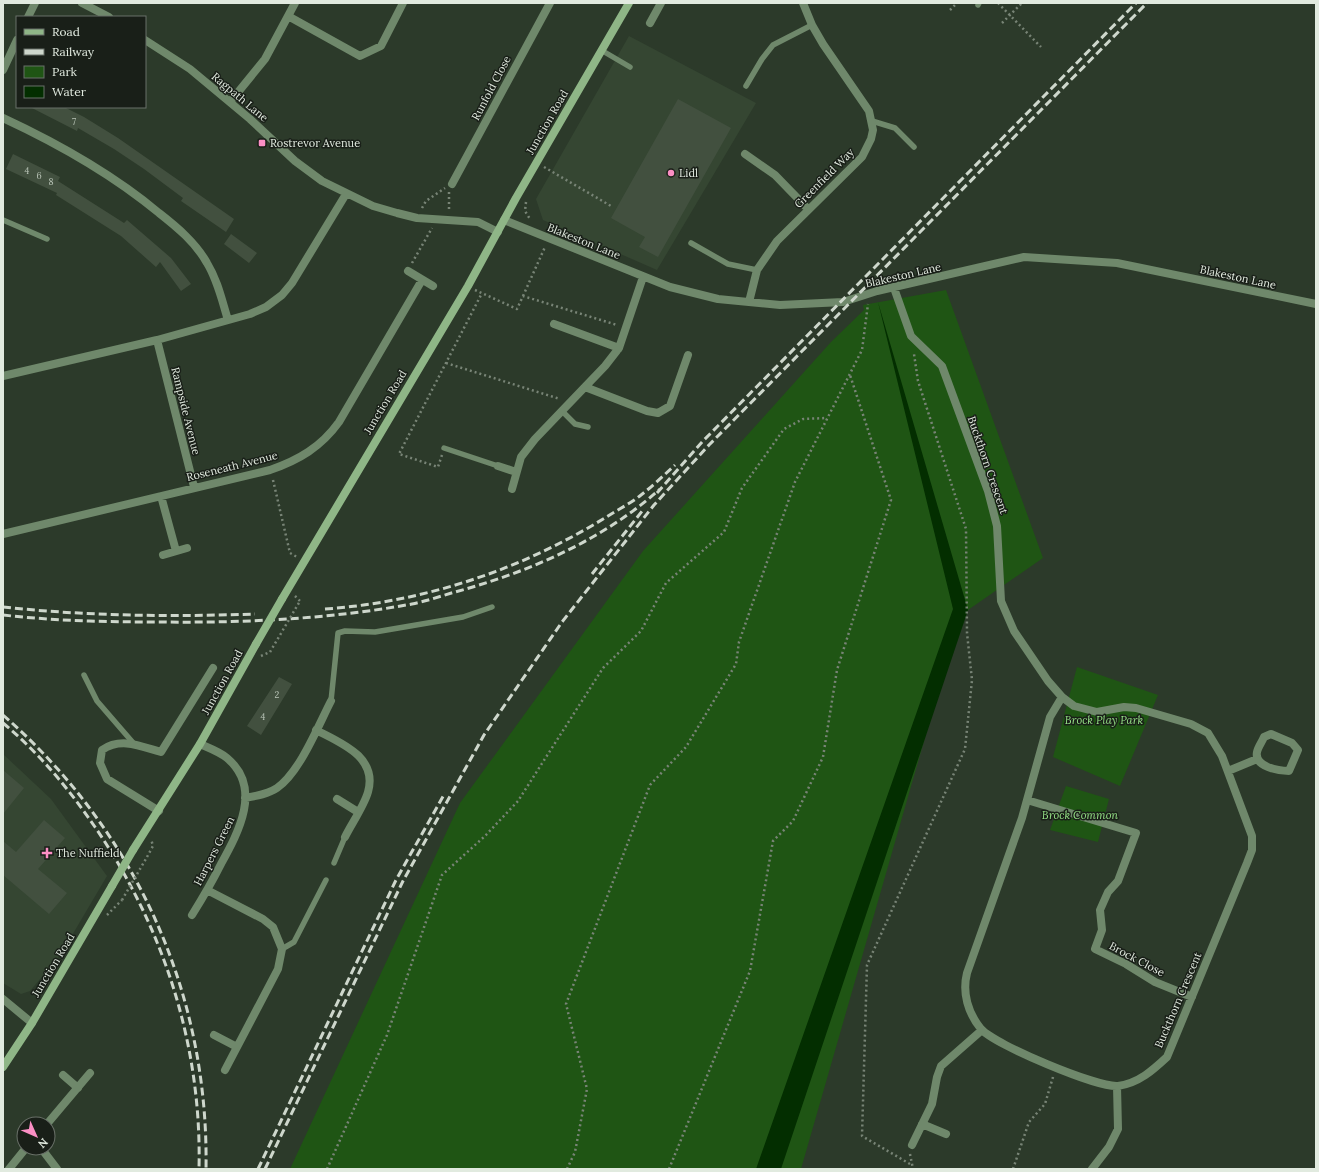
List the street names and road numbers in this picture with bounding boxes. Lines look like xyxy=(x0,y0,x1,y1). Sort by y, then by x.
street label: Runfold Close xyxy=(468,53,514,123)
street label: Ragpath Lane xyxy=(209,69,271,125)
street label: Junction Road xyxy=(522,87,571,158)
street label: Greenfield Way xyxy=(791,145,857,211)
street label: Blakeston Lane xyxy=(545,220,623,262)
street label: Blakeston Lane xyxy=(864,259,942,291)
street label: Blakeston Lane xyxy=(1199,262,1277,292)
street label: Rampside Avenue xyxy=(168,366,204,456)
street label: Junction Road xyxy=(360,367,410,437)
street label: Buckthorn Crescent xyxy=(965,414,1012,517)
street label: Roseneath Avenue xyxy=(185,448,279,484)
street label: Junction Road xyxy=(198,647,246,718)
street label: Harpers Green xyxy=(191,814,238,888)
street label: Junction Road xyxy=(28,930,78,1000)
street label: Brock Close xyxy=(1107,939,1167,979)
street label: Buckthorn Crescent xyxy=(1151,949,1205,1050)

